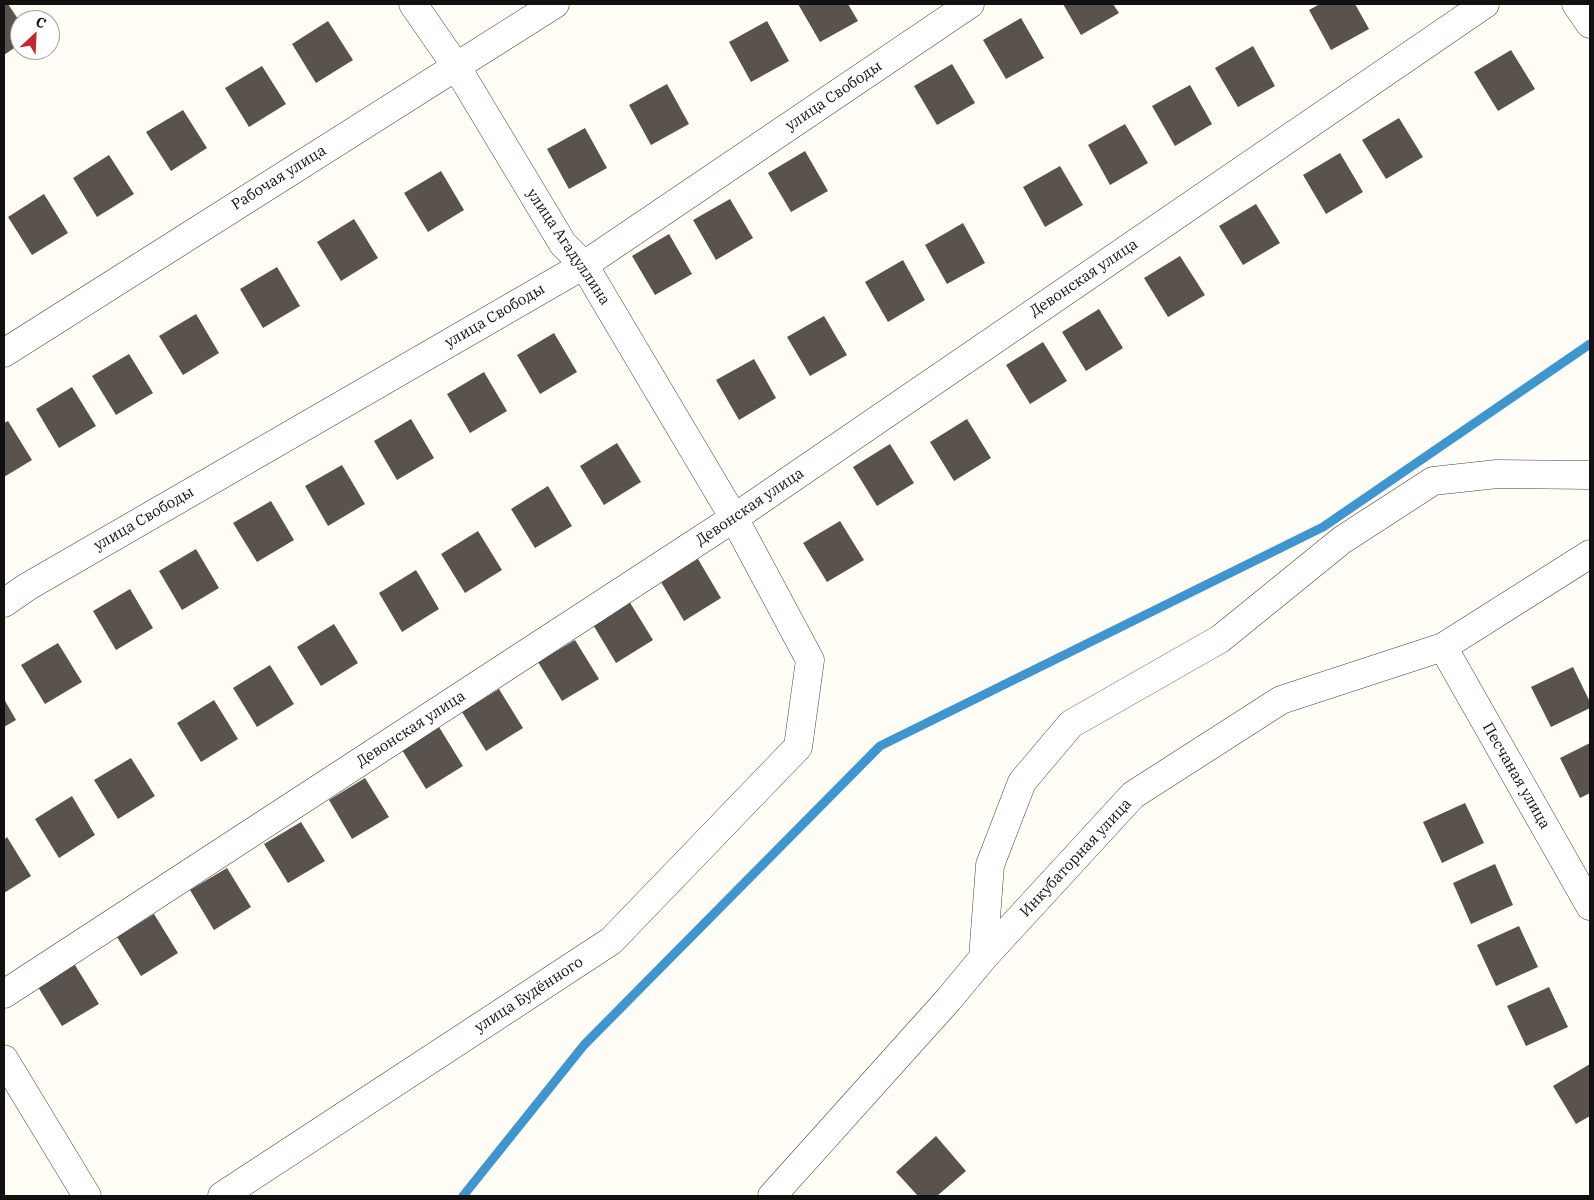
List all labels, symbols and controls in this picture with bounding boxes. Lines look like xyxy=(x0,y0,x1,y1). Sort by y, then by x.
north arrow xyxy=(10,10,60,60)
text: С xyxy=(33,12,49,32)
street label: улица Свободы xyxy=(782,57,886,135)
street label: Рабочая улица xyxy=(228,142,330,214)
street label: улица Агадуллина xyxy=(522,185,614,309)
street label: Девонская улица xyxy=(1027,235,1141,321)
street label: улица Свободы xyxy=(442,280,548,352)
street label: Девонская улица xyxy=(693,464,807,550)
street label: улица Свободы xyxy=(91,483,197,555)
street label: Девонская улица xyxy=(353,687,469,771)
street label: Песчаная улица xyxy=(1478,720,1554,832)
street label: Инкубаторная улица xyxy=(1017,795,1135,921)
street label: улица Будённого xyxy=(471,953,587,1037)

